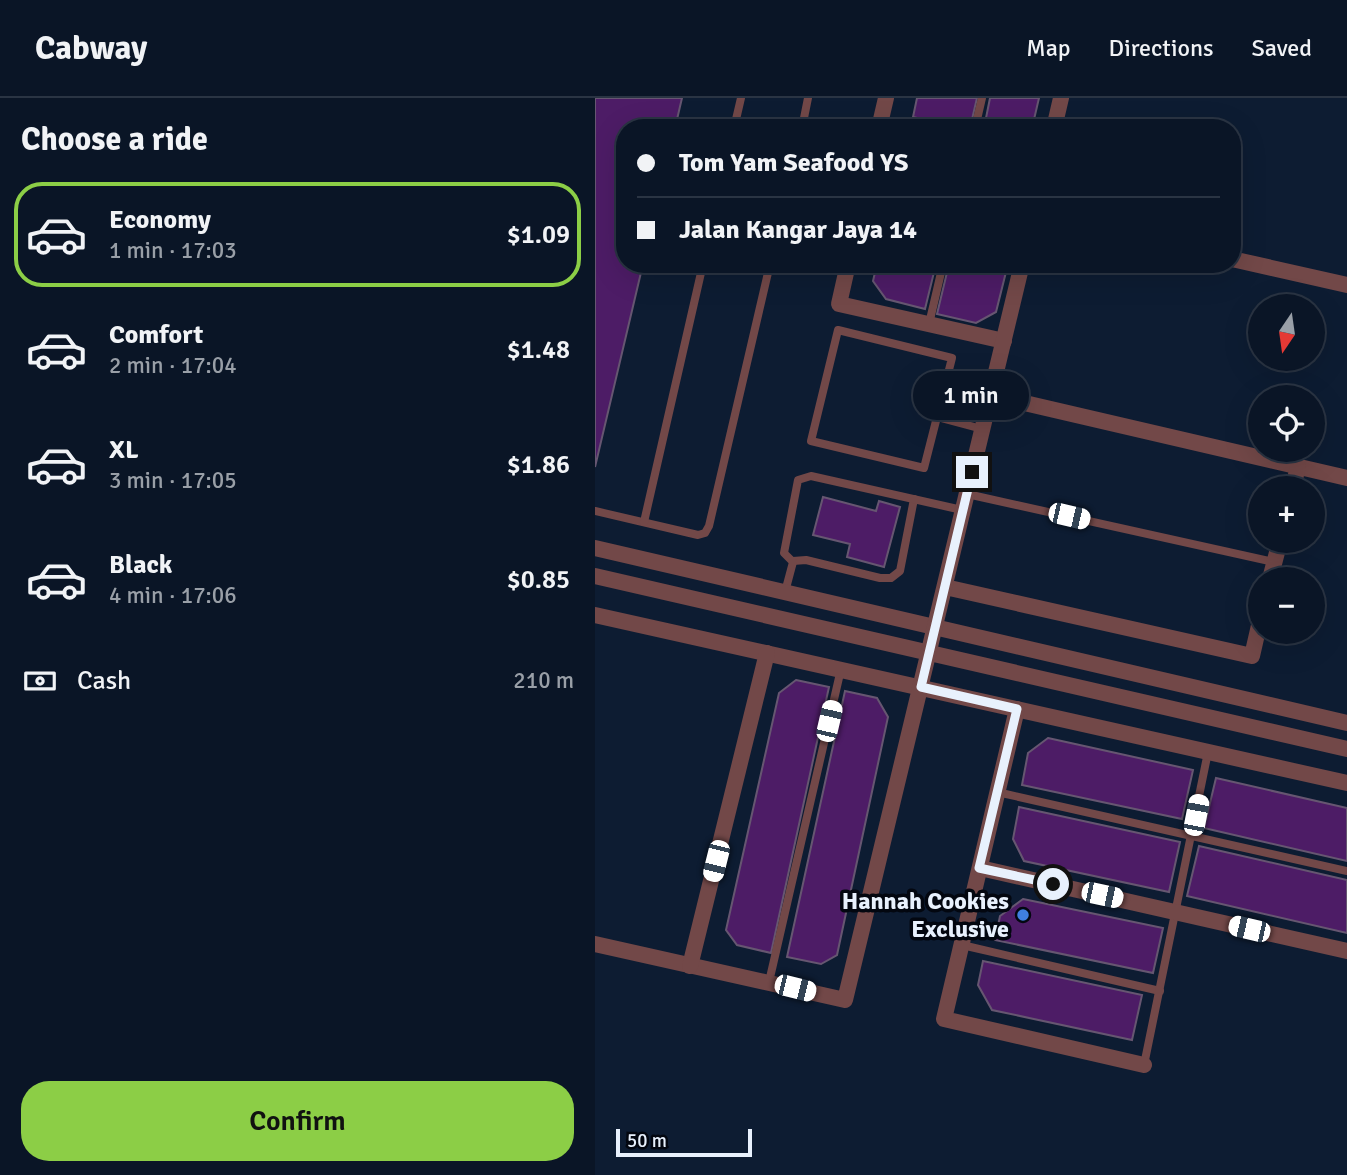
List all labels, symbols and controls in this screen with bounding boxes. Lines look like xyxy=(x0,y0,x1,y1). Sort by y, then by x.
text: Cabway xyxy=(35,28,147,69)
text: Map xyxy=(1026,33,1071,63)
text: Directions xyxy=(1109,33,1214,63)
text: Saved xyxy=(1252,33,1312,63)
text: Choose a ride xyxy=(21,120,208,159)
text: Tom Yam Seafood YS xyxy=(679,147,908,179)
icon: car xyxy=(25,203,88,266)
text: Economy xyxy=(109,204,211,236)
text: Jalan Kangar Jaya 14 xyxy=(679,214,917,246)
text: $1.09 xyxy=(507,219,570,251)
text: 1 min · 17:03 xyxy=(109,236,237,265)
north arrow xyxy=(1248,294,1325,371)
map controls xyxy=(1248,294,1325,644)
icon: car xyxy=(25,318,88,381)
text: Comfort xyxy=(109,319,203,351)
text: $1.48 xyxy=(507,334,570,366)
text: 2 min · 17:04 xyxy=(109,351,237,380)
callout: 1 min xyxy=(914,370,1030,420)
text: 1 min xyxy=(943,381,999,410)
button: locate xyxy=(1248,385,1325,462)
icon: car xyxy=(25,433,88,496)
text: XL xyxy=(109,434,139,466)
text: $1.86 xyxy=(507,449,570,481)
route end xyxy=(956,456,988,488)
text: 3 min · 17:05 xyxy=(109,466,237,495)
button: + xyxy=(1248,476,1325,553)
car xyxy=(1047,501,1092,531)
icon: car xyxy=(25,548,88,611)
text: Black xyxy=(109,549,172,581)
text: $0.85 xyxy=(507,564,570,596)
button: − xyxy=(1248,567,1325,644)
text: 4 min · 17:06 xyxy=(109,581,237,610)
icon: cash xyxy=(21,662,59,700)
text: Cash xyxy=(77,665,131,697)
text: 210 m xyxy=(513,666,574,695)
car xyxy=(815,698,844,744)
car xyxy=(1182,792,1211,838)
car xyxy=(701,838,732,884)
route start xyxy=(1037,868,1069,900)
car xyxy=(1080,880,1125,910)
place label: Hannah Cookies Exclusive xyxy=(842,886,1009,944)
marker: Hannah Cookies Exclusive xyxy=(1015,907,1031,923)
car xyxy=(1227,914,1272,944)
car xyxy=(773,973,818,1003)
button: Confirm xyxy=(21,1081,574,1161)
scale bar xyxy=(616,1126,753,1158)
text: 50 m xyxy=(627,1129,667,1153)

